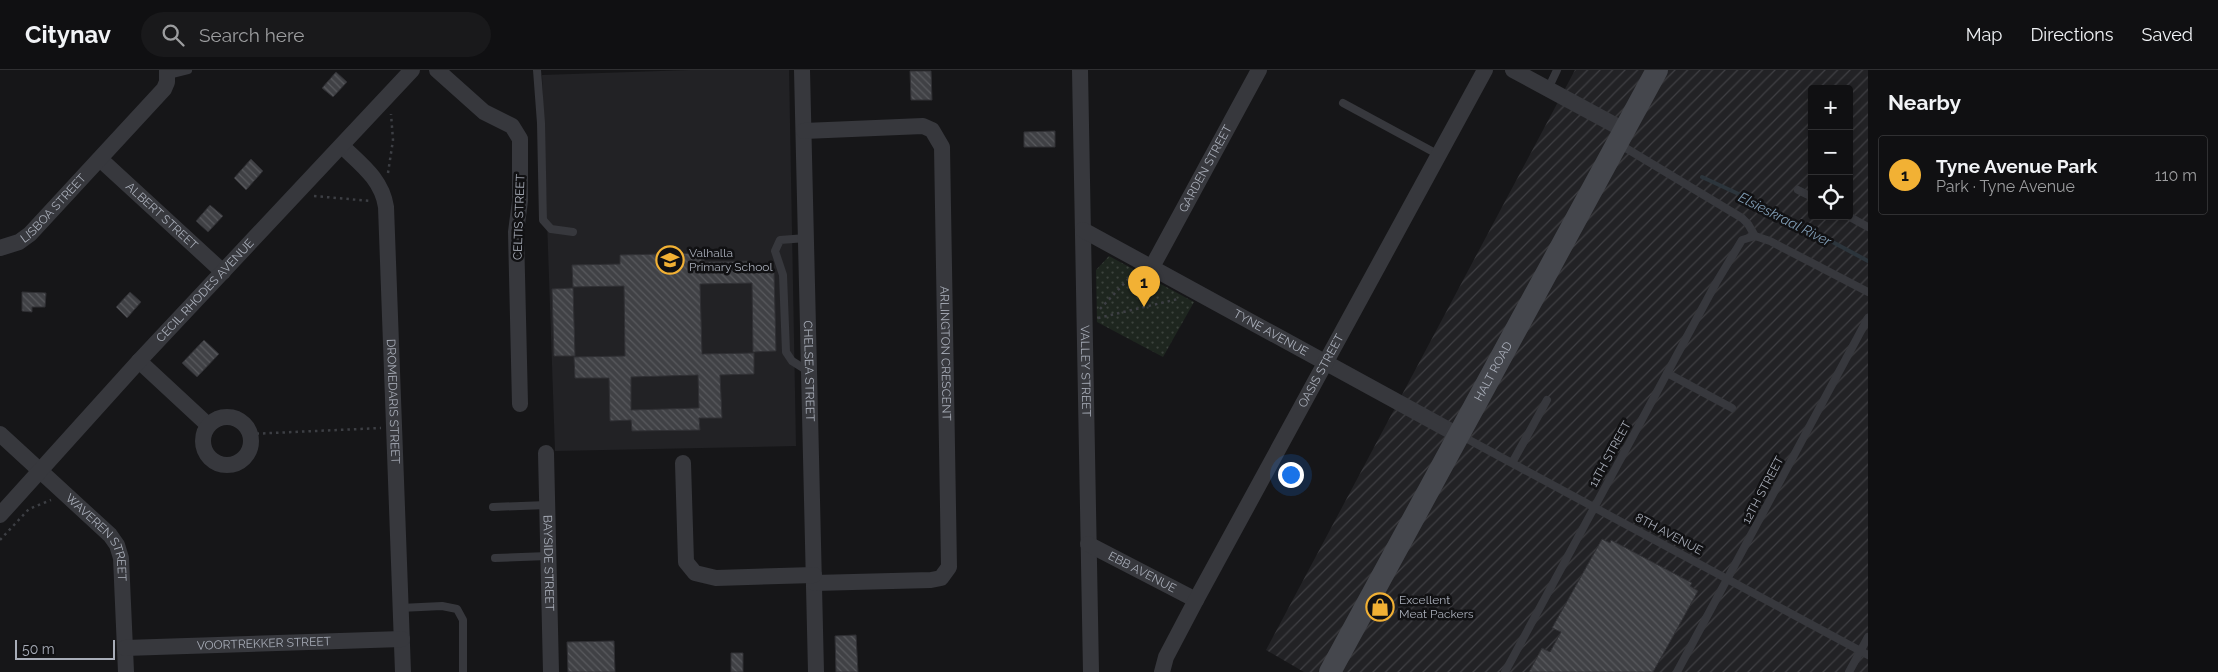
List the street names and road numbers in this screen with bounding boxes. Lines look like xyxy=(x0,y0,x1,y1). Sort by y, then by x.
street label: GARDEN STREET xyxy=(1176,122,1235,215)
street label: LISBOA STREET xyxy=(18,171,89,246)
street label: CELTIS STREET xyxy=(511,173,528,260)
street label: ALBERT STREET xyxy=(123,179,201,253)
street label: CECIL RHODES AVENUE xyxy=(153,236,257,345)
street label: ARLINGTON CRESCENT xyxy=(937,286,954,421)
street label: TYNE AVENUE xyxy=(1231,307,1311,359)
street label: CHELSEA STREET xyxy=(801,320,817,422)
street label: VALLEY STREET xyxy=(1078,325,1093,418)
street label: OASIS STREET xyxy=(1295,331,1347,410)
street label: DROMEDARIS STREET xyxy=(384,339,402,465)
street label: HALT ROAD xyxy=(1471,339,1515,404)
street label: 11TH STREET xyxy=(1586,418,1634,489)
street label: 12TH STREET xyxy=(1739,453,1787,526)
street label: WAVEREN STREET xyxy=(63,491,129,582)
street label: 8TH AVENUE xyxy=(1633,510,1705,558)
street label: BAYSIDE STREET xyxy=(540,515,557,612)
street label: EBB AVENUE xyxy=(1106,549,1178,595)
street label: VOORTREKKER STREET xyxy=(197,634,332,653)

